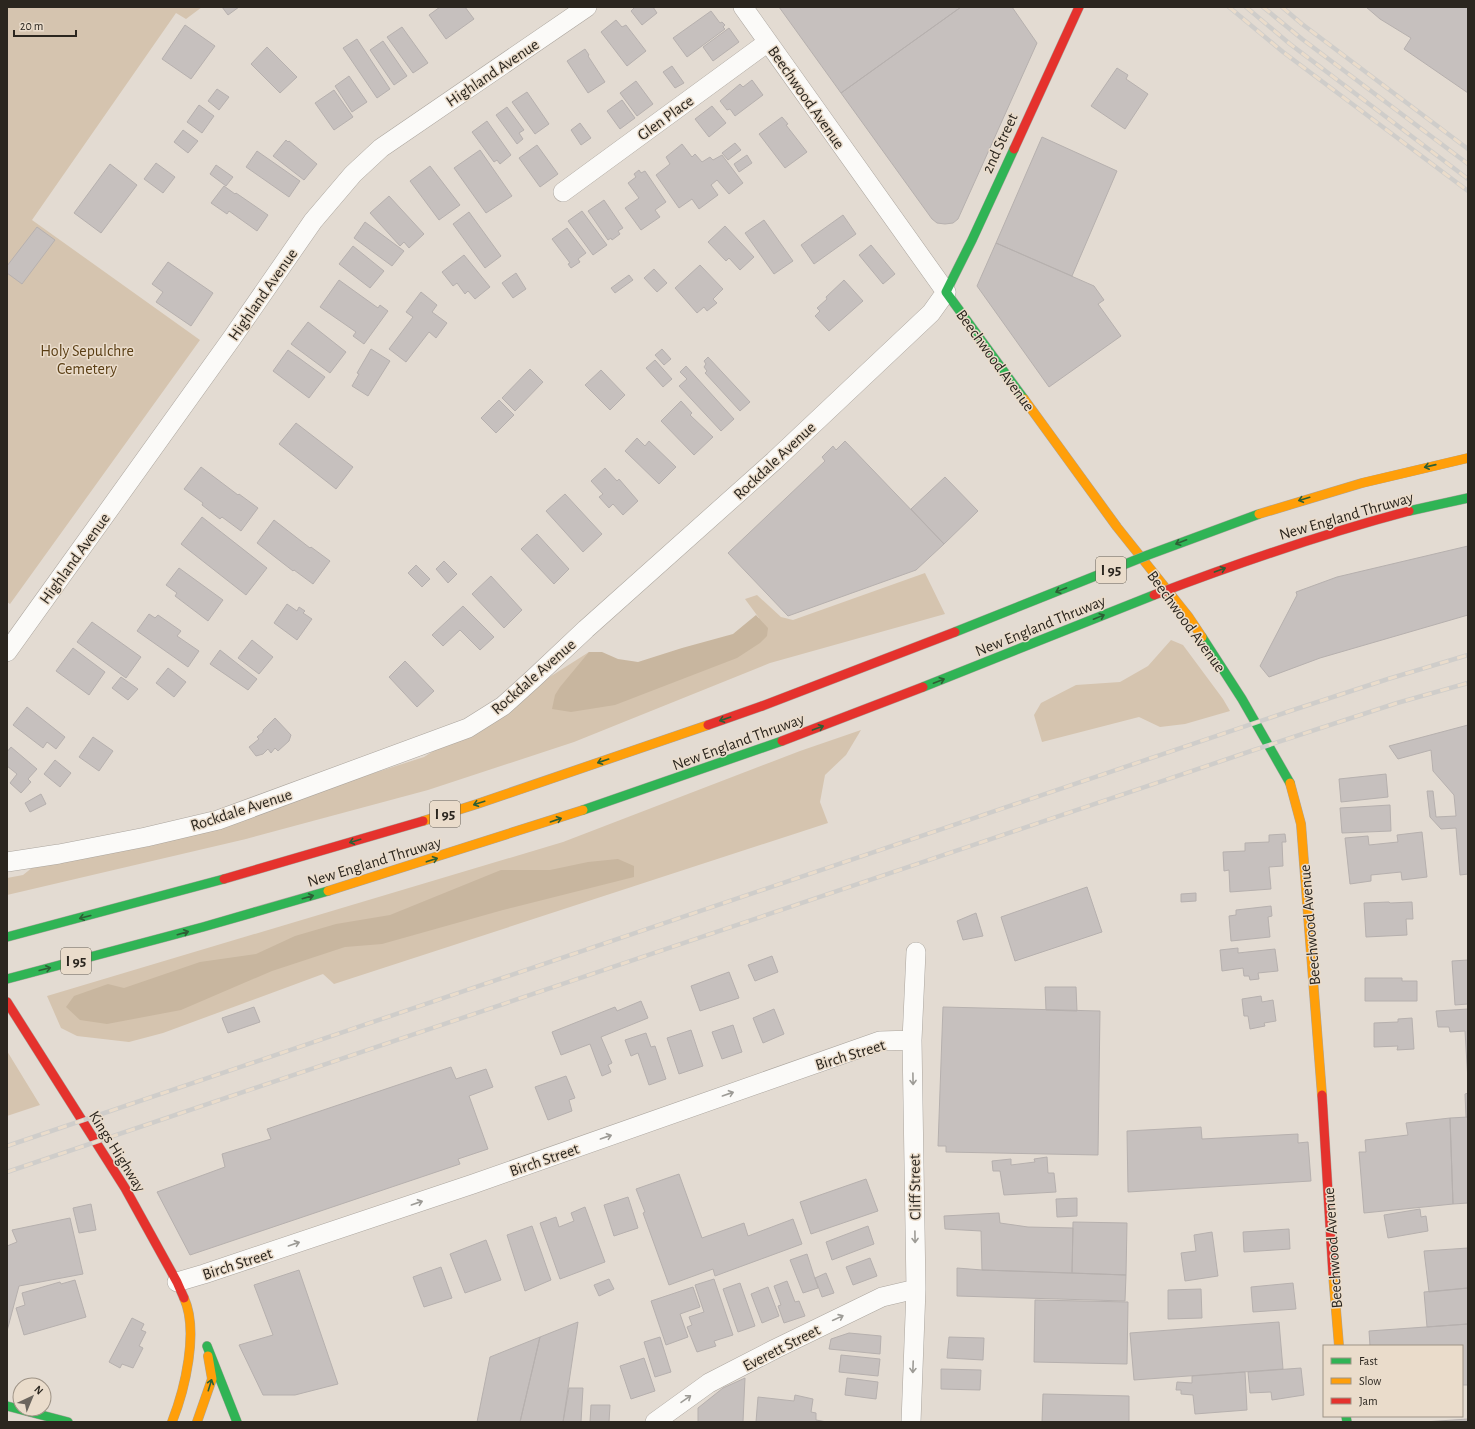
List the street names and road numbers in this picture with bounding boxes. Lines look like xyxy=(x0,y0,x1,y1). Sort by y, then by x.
street label: Highland Avenue xyxy=(443,36,542,110)
street label: Beechwood Avenue xyxy=(765,43,847,152)
street label: Glen Place xyxy=(635,92,697,143)
street label: 2nd Street xyxy=(979,111,1021,176)
street label: Highland Avenue xyxy=(225,246,300,343)
street label: Beechwood Avenue xyxy=(953,307,1037,414)
street label: Rockdale Avenue xyxy=(731,419,819,503)
street label: New England Thruway xyxy=(1277,489,1416,544)
street label: Highland Avenue xyxy=(37,510,113,607)
road number: I 95 xyxy=(1096,557,1126,583)
street label: Beechwood Avenue xyxy=(1144,568,1228,675)
street label: New England Thruway xyxy=(973,592,1108,660)
street label: Rockdale Avenue xyxy=(489,636,579,717)
street label: New England Thruway xyxy=(670,711,807,774)
street label: Rockdale Avenue xyxy=(189,786,294,834)
road number: I 95 xyxy=(430,801,460,827)
street label: New England Thruway xyxy=(306,834,443,891)
street label: Beechwood Avenue xyxy=(1297,864,1323,986)
road number: I 95 xyxy=(61,948,91,974)
street label: Birch Street xyxy=(813,1037,887,1073)
street label: Kings Highway xyxy=(85,1108,149,1196)
street label: Birch Street xyxy=(507,1141,581,1179)
street label: Cliff Street xyxy=(906,1154,924,1220)
street label: Beechwood Avenue xyxy=(1321,1187,1345,1309)
street label: Birch Street xyxy=(200,1245,274,1283)
street label: Everett Street xyxy=(740,1322,823,1374)

